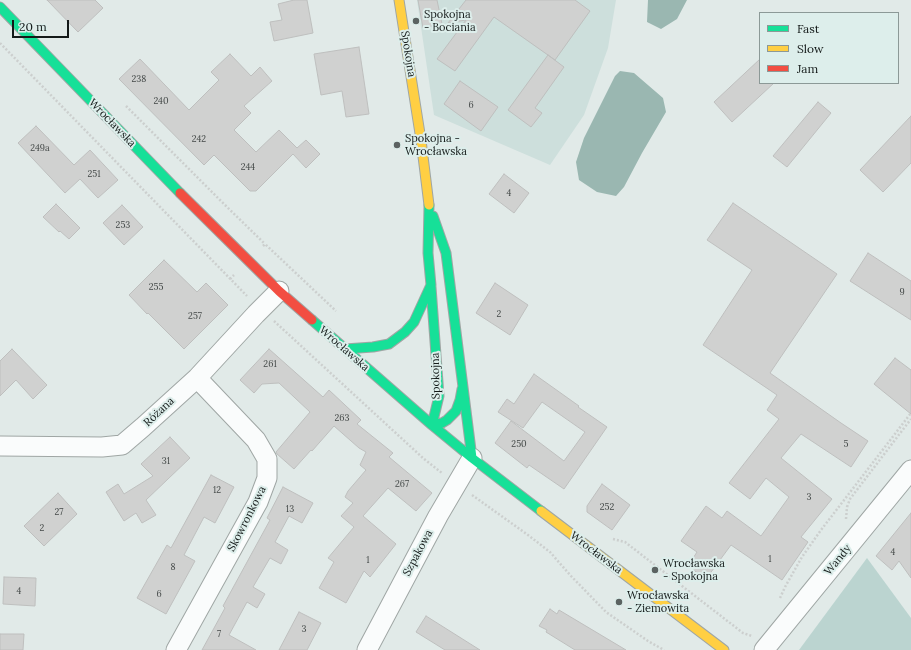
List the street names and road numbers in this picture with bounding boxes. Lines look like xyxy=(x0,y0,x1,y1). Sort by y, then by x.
street label: Spokojna xyxy=(398,30,418,78)
street label: Wrocławska xyxy=(86,96,138,150)
street label: Wrocławska xyxy=(316,324,372,374)
street label: Spokojna xyxy=(429,353,443,399)
street label: Różana xyxy=(141,395,177,429)
street label: Skowronkowa xyxy=(225,484,269,554)
street label: Szpakowa xyxy=(400,528,436,578)
street label: Wrocławska xyxy=(567,529,625,577)
street label: Wandy xyxy=(822,542,854,578)

